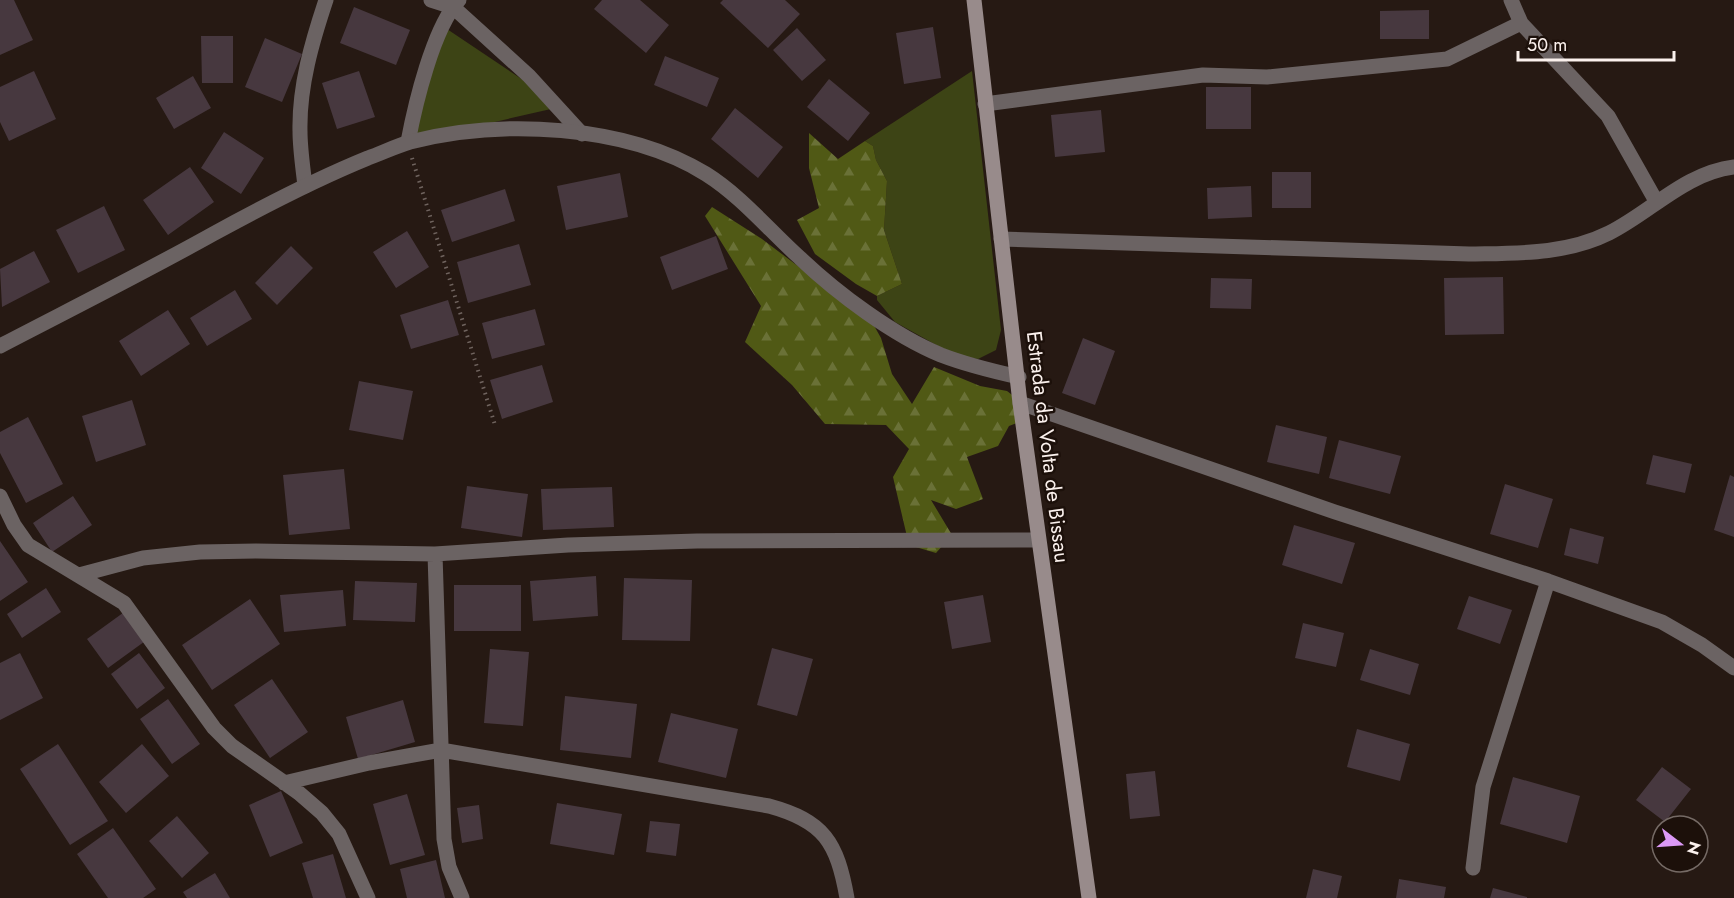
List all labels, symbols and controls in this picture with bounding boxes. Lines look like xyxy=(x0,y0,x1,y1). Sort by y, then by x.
scale bar xyxy=(1518,24,1674,62)
text: 50 m xyxy=(1527,32,1567,58)
street label: Estrada da Volta de Bissau xyxy=(1019,329,1077,565)
north arrow xyxy=(1650,814,1710,874)
text: N xyxy=(1681,839,1707,858)

